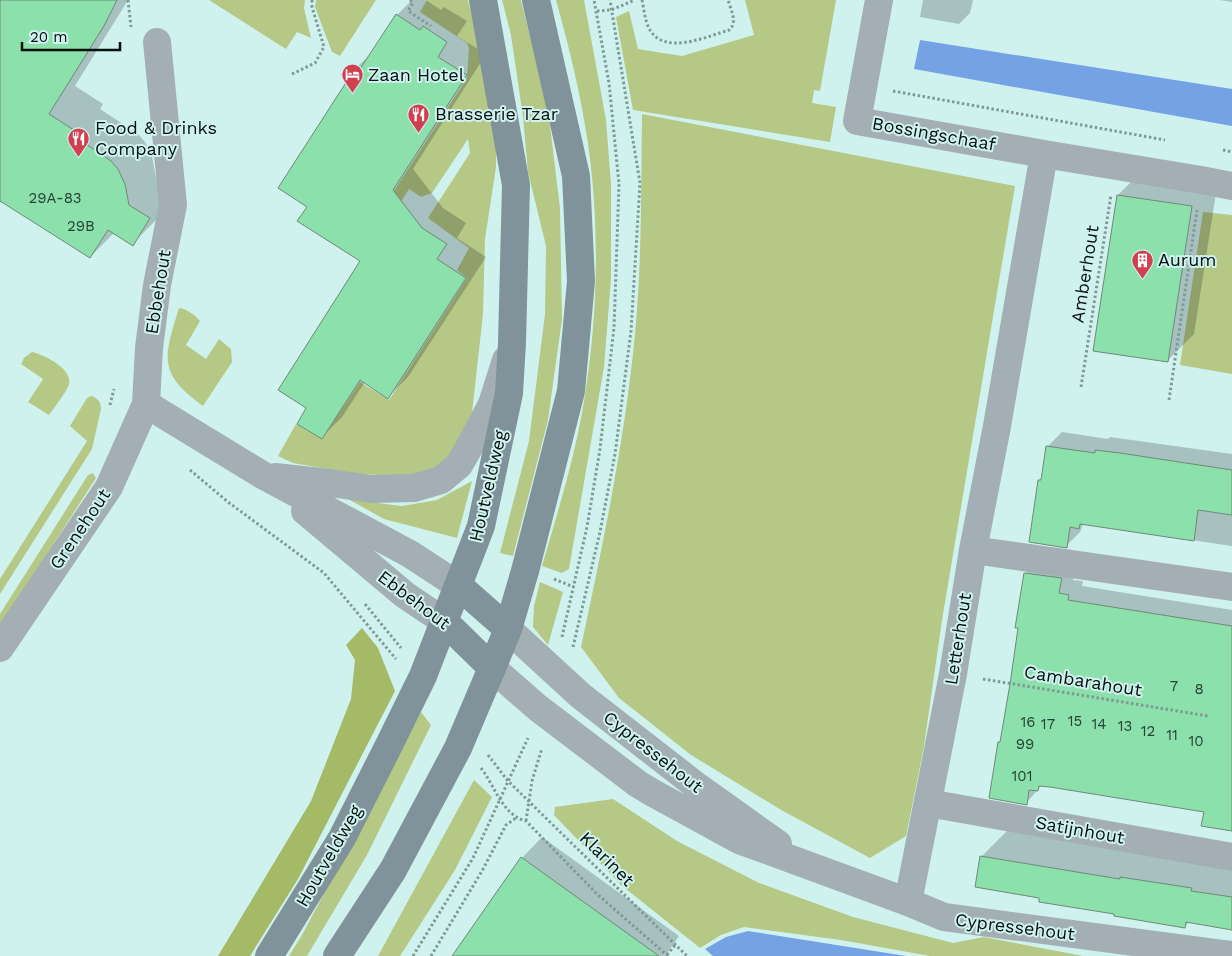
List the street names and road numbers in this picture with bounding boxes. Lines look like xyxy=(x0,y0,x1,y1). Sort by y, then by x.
street label: Bossingschaaf xyxy=(871,112,998,155)
street label: Amberhout xyxy=(1066,223,1103,324)
street label: Ebbehout xyxy=(140,248,175,336)
street label: Houtveldweg xyxy=(464,428,511,544)
street label: Grenehout xyxy=(45,484,114,573)
street label: Ebbehout xyxy=(374,566,455,634)
street label: Letterhout xyxy=(940,591,975,686)
street label: Cambarahout xyxy=(1023,661,1144,700)
street label: Cypressehout xyxy=(599,706,708,797)
street label: Houtveldweg xyxy=(291,801,366,910)
street label: Satijnhout xyxy=(1034,811,1127,848)
street label: Klarinet xyxy=(576,827,639,891)
street label: Cypressehout xyxy=(954,909,1077,944)

